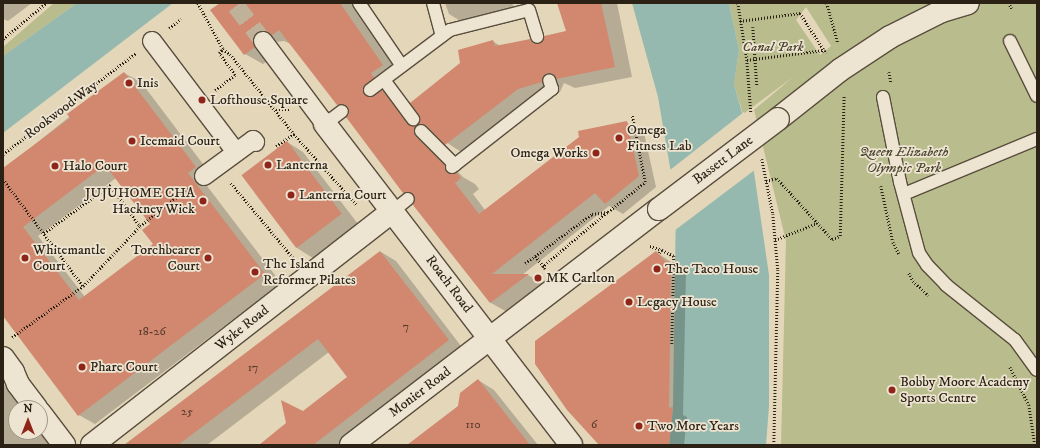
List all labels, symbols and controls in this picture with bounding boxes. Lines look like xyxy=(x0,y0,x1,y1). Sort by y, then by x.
park label: Canal Park xyxy=(742,39,804,55)
place label: Inis xyxy=(137,75,158,91)
street label: Rookwood Way xyxy=(21,77,101,143)
marker: Inis xyxy=(124,78,134,88)
place label: Lofthouse Square xyxy=(210,92,308,108)
marker: Lofthouse Square xyxy=(197,95,207,105)
place label: Omega Fitness Lab xyxy=(627,122,692,154)
street label: Bassett Lane xyxy=(690,132,756,188)
place label: Icemaid Court xyxy=(140,133,220,149)
marker: Omega Fitness Lab xyxy=(614,133,624,143)
marker: Icemaid Court xyxy=(127,136,137,146)
park label: Queen Elizabeth Olympic Park xyxy=(859,144,949,176)
place label: Omega Works xyxy=(510,145,588,161)
marker: Omega Works xyxy=(591,148,601,158)
place label: Lanterna xyxy=(276,157,328,173)
place label: Halo Court xyxy=(63,158,127,174)
marker: Lanterna xyxy=(263,160,273,170)
marker: Halo Court xyxy=(50,161,60,171)
place label: JUJUHOME CHA Hackney Wick xyxy=(85,185,195,218)
place label: Lanterna Court xyxy=(299,187,387,203)
marker: Lanterna Court xyxy=(286,190,296,200)
marker: JUJUHOME CHA Hackney Wick xyxy=(198,196,208,206)
place label: Whitemantle Court xyxy=(33,242,106,274)
place label: Torchbearer Court xyxy=(131,242,200,274)
street label: Roach Road xyxy=(422,252,476,316)
marker: Whitemantle Court xyxy=(20,253,30,263)
marker: Torchbearer Court xyxy=(203,253,213,263)
place label: The Island Reformer Pilates xyxy=(263,256,356,288)
place label: The Taco House xyxy=(665,261,758,277)
marker: The Taco House xyxy=(652,264,662,274)
marker: The Island Reformer Pilates xyxy=(250,267,260,277)
place label: MK Carlton xyxy=(546,270,615,286)
marker: MK Carlton xyxy=(533,273,543,283)
place label: Legacy House xyxy=(637,294,717,310)
marker: Legacy House xyxy=(624,297,634,307)
street label: Wyke Road xyxy=(212,302,272,354)
house number: 7 xyxy=(403,320,409,334)
house number: 18-26 xyxy=(138,325,166,339)
place label: Phare Court xyxy=(90,359,158,375)
house number: 17 xyxy=(248,361,258,375)
marker: Phare Court xyxy=(77,362,87,372)
street label: Monier Road xyxy=(386,363,454,421)
place label: Bobby Moore Academy Sports Centre xyxy=(900,374,1029,406)
marker: Bobby Moore Academy Sports Centre xyxy=(887,385,897,395)
north arrow xyxy=(8,400,48,440)
text: N xyxy=(23,402,33,416)
house number: 25 xyxy=(181,405,193,419)
house number: 110 xyxy=(465,418,481,432)
house number: 6 xyxy=(591,418,597,432)
place label: Two More Years xyxy=(647,418,739,434)
marker: Two More Years xyxy=(634,421,644,431)

